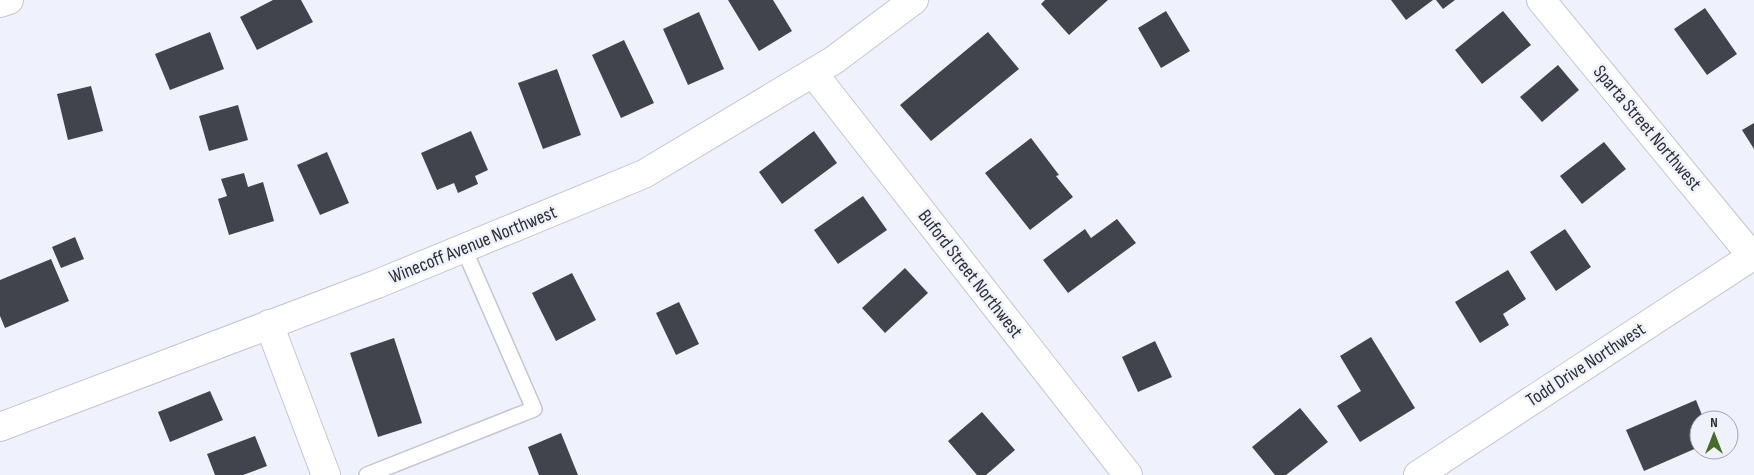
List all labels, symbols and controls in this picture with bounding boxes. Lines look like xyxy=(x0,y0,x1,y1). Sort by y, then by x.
street label: Sparta Street Northwest xyxy=(1588,61,1706,195)
street label: Winecoff Avenue Northwest xyxy=(386,201,560,289)
street label: Buford Street Northwest xyxy=(913,205,1027,343)
street label: Todd Drive Northwest xyxy=(1522,318,1650,412)
north arrow xyxy=(1689,410,1739,460)
text: N xyxy=(1710,414,1718,431)

